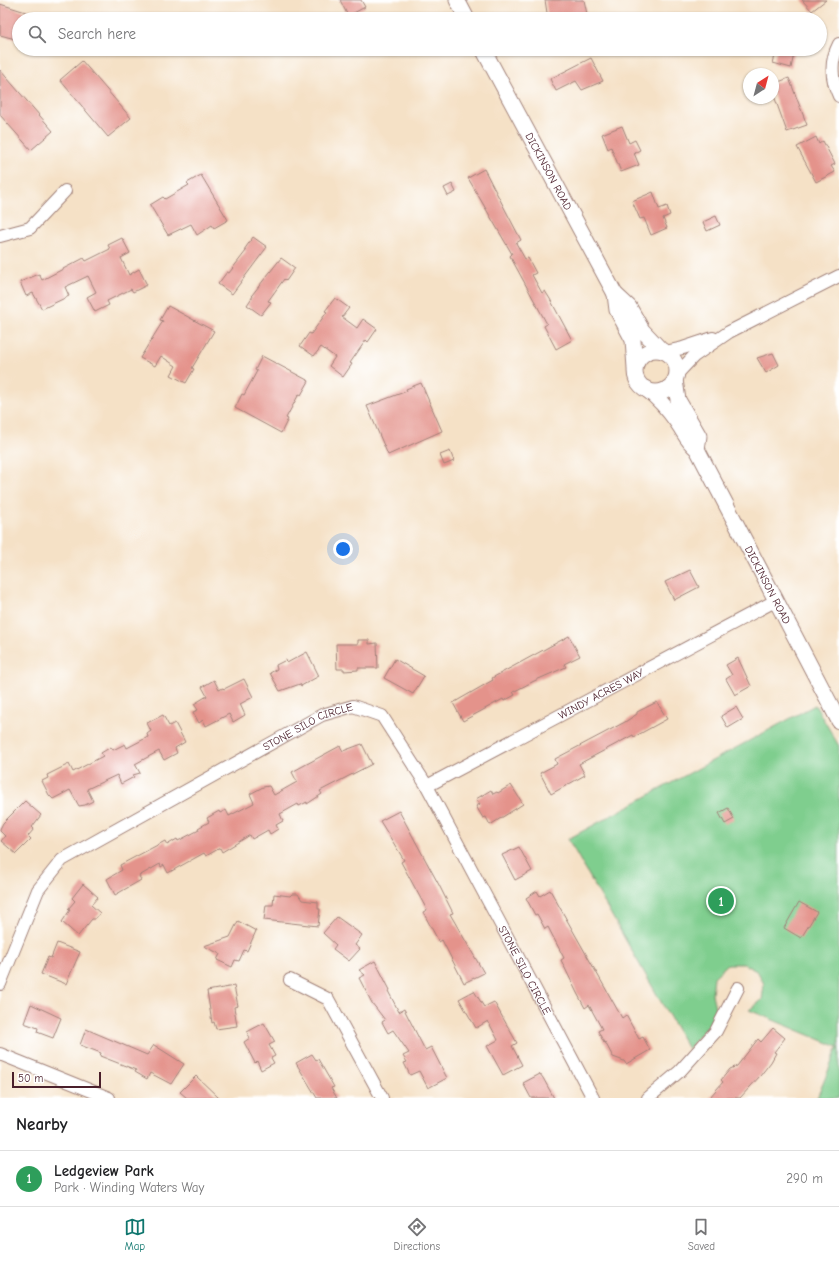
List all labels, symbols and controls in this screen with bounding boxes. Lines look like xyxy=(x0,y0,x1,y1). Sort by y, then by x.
search box xyxy=(12,12,827,56)
icon: search xyxy=(26,23,48,45)
text: Search here xyxy=(58,25,136,43)
north arrow xyxy=(743,68,779,104)
street label: DICKINSON ROAD xyxy=(523,130,575,212)
your location xyxy=(333,539,353,559)
street label: DICKINSON ROAD xyxy=(742,544,794,626)
street label: WINDY ACRES WAY xyxy=(556,665,646,722)
street label: STONE SILO CIRCLE xyxy=(260,700,355,753)
pin: 1 xyxy=(708,886,734,916)
street label: STONE SILO CIRCLE xyxy=(496,923,554,1017)
scale bar xyxy=(12,1070,101,1089)
text: 50 m xyxy=(18,1072,43,1085)
text: Nearby xyxy=(16,1115,67,1134)
text: Ledgeview Park xyxy=(54,1162,154,1180)
text: 1 xyxy=(26,1171,32,1186)
text: 290 m xyxy=(786,1171,823,1186)
text: Park · Winding Waters Way xyxy=(54,1180,204,1195)
tab: Map xyxy=(124,1216,146,1253)
tab: Directions xyxy=(394,1216,440,1253)
tab: Saved xyxy=(688,1216,715,1253)

